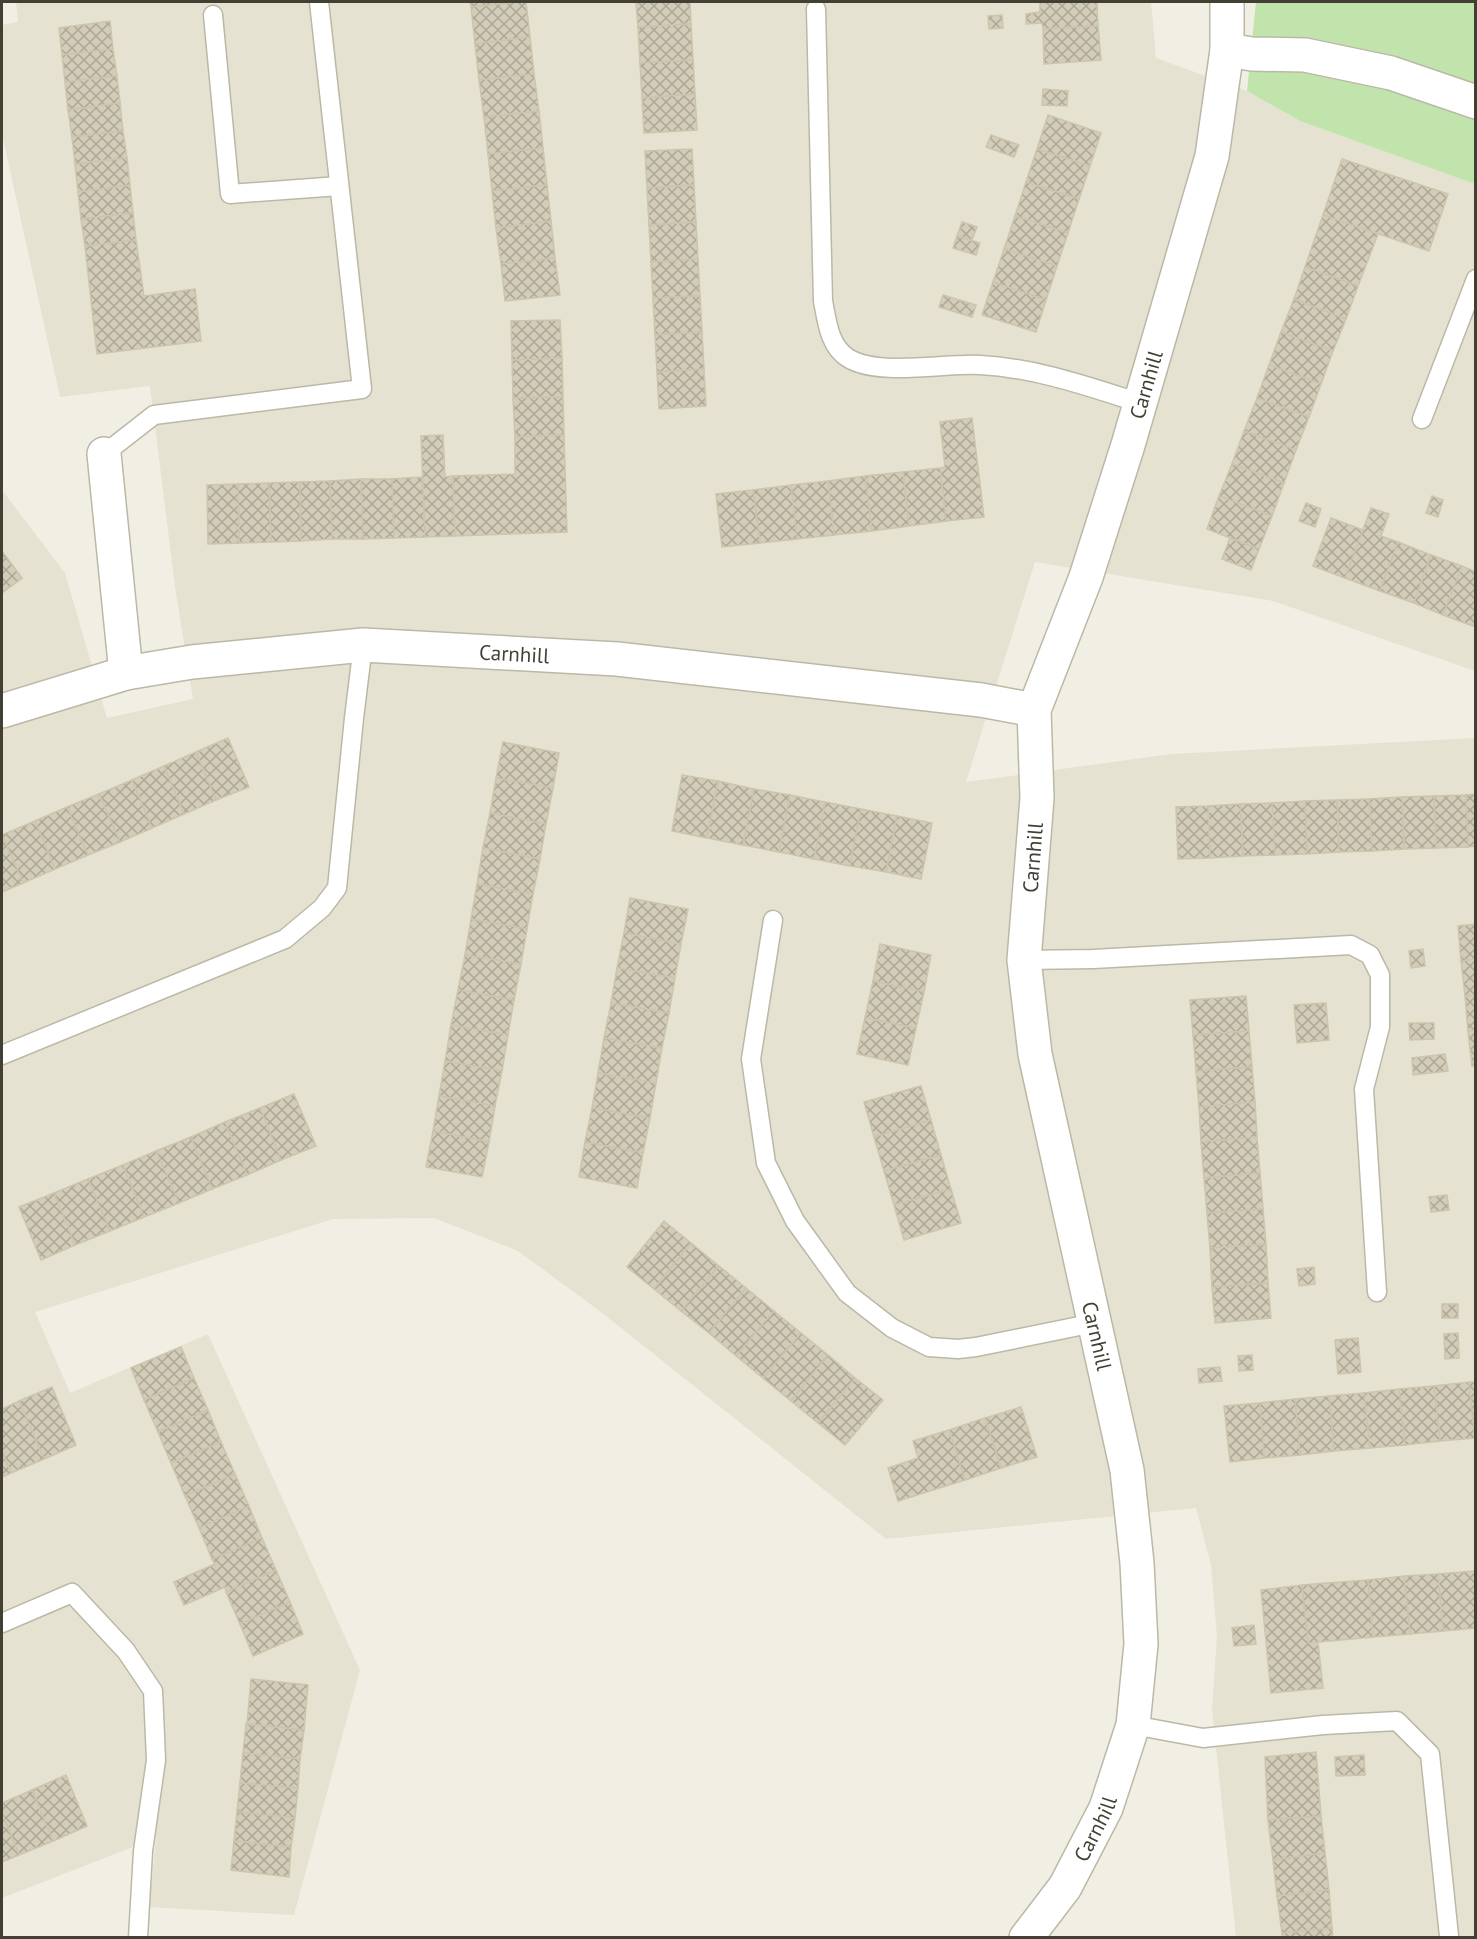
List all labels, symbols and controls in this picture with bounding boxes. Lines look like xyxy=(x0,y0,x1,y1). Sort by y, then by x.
street label: Carnhill xyxy=(1123,347,1168,422)
street label: Carnhill xyxy=(479,638,550,669)
street label: Carnhill xyxy=(1016,822,1048,894)
street label: Carnhill xyxy=(1076,1299,1118,1373)
street label: Carnhill xyxy=(1067,1793,1123,1866)

